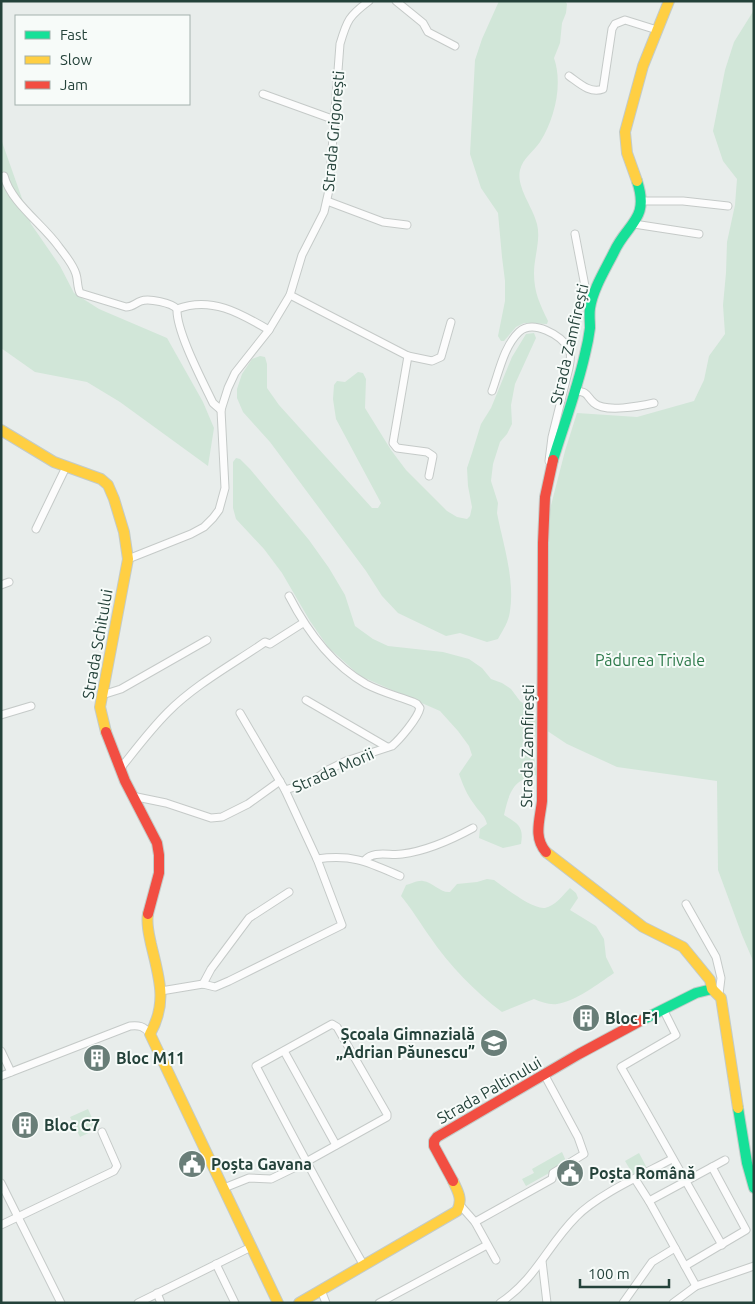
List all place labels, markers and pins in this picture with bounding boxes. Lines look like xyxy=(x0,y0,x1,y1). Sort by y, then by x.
building icon: Bloc F1 xyxy=(571,1003,601,1033)
place label: Bloc F1 xyxy=(605,1009,660,1027)
place label: Școala Gimnazială „Adrian Păunescu” xyxy=(336,1025,475,1061)
school or university icon: Școala Gimnazială „Adrian Păunescu” xyxy=(479,1028,509,1058)
building icon: Bloc M11 xyxy=(82,1043,112,1073)
place label: Bloc M11 xyxy=(116,1049,185,1067)
building icon: Bloc C7 xyxy=(10,1110,40,1140)
place label: Bloc C7 xyxy=(44,1116,100,1134)
public building icon: Poșta Gavana xyxy=(177,1149,207,1179)
place label: Poșta Gavana xyxy=(211,1155,312,1174)
public building icon: Poșta Română xyxy=(555,1158,585,1188)
place label: Poșta Română xyxy=(589,1164,696,1183)

